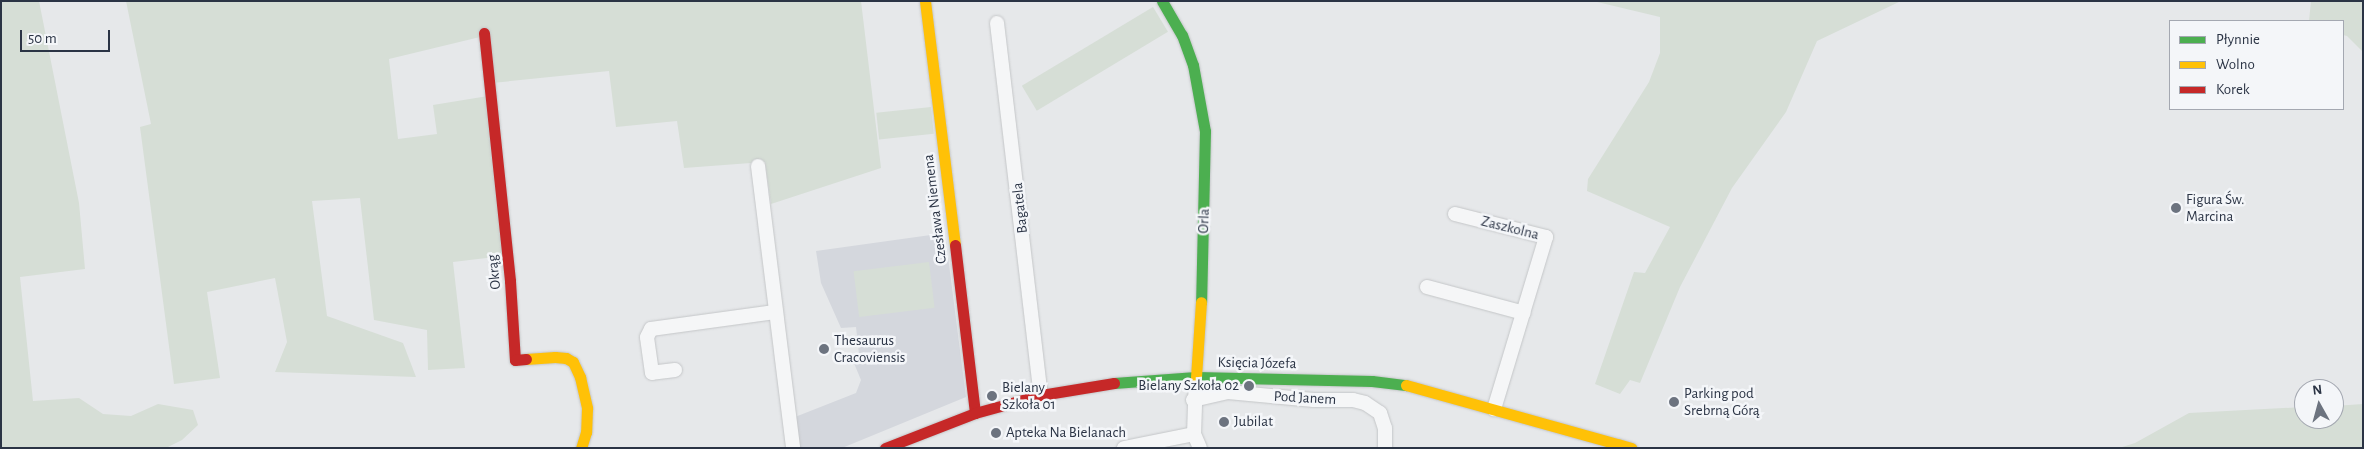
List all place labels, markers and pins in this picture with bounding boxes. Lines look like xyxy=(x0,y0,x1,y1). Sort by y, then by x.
place label: Figura Św. Marcina xyxy=(2186,190,2244,225)
marker: Figura Św. Marcina xyxy=(2170,202,2182,214)
place label: Thesaurus Cracoviensis xyxy=(834,331,905,366)
marker: Thesaurus Cracoviensis xyxy=(818,343,830,355)
place label: Bielany Szkoła 02 xyxy=(1138,377,1239,395)
place label: Bielany Szkoła 01 xyxy=(1002,378,1056,413)
marker: Bielany Szkoła 02 xyxy=(1243,380,1255,392)
place label: Parking pod Srebrną Górą xyxy=(1684,384,1760,419)
marker: Bielany Szkoła 01 xyxy=(986,390,998,402)
marker: Parking pod Srebrną Górą xyxy=(1668,396,1680,408)
place label: Jubilat xyxy=(1234,413,1273,431)
marker: Jubilat xyxy=(1218,416,1230,428)
place label: Apteka Na Bielanach xyxy=(1006,424,1126,442)
marker: Apteka Na Bielanach xyxy=(990,427,1002,439)

